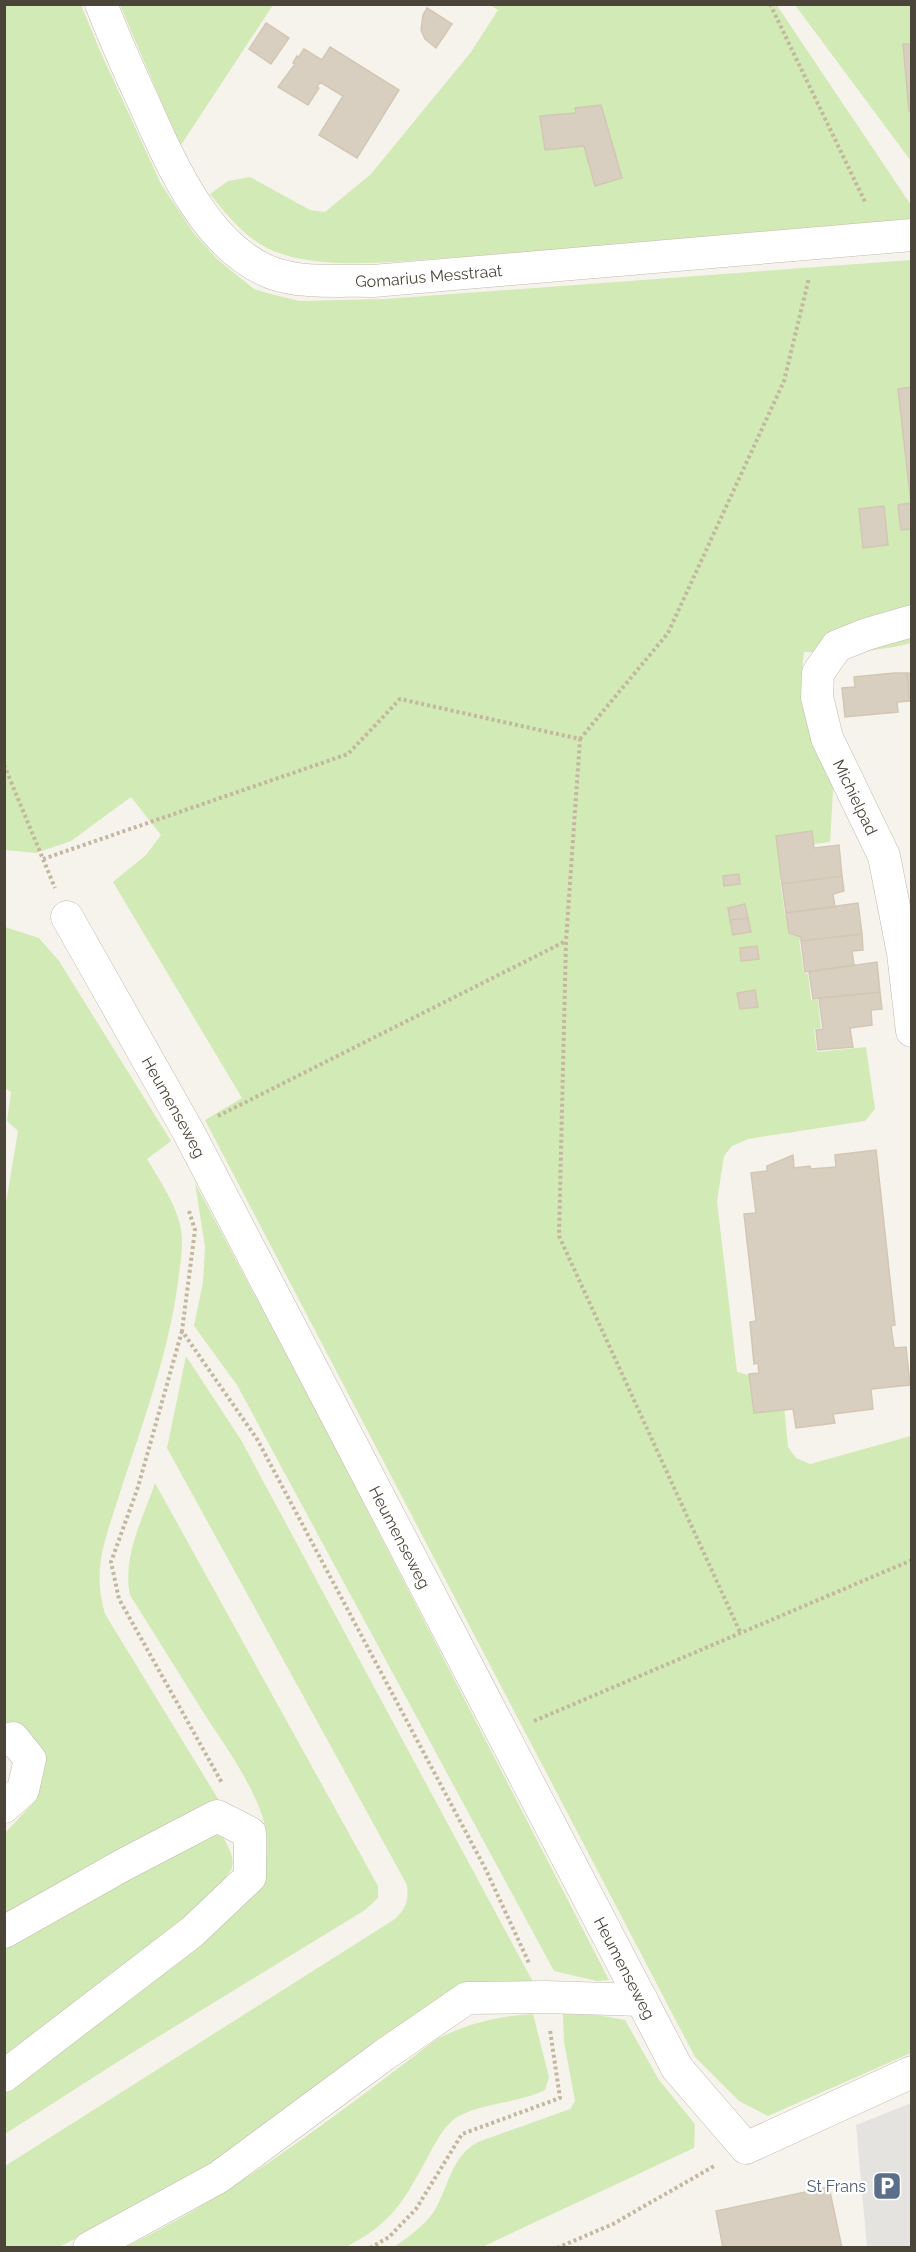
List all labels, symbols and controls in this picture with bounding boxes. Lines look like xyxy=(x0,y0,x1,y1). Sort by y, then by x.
street label: Gomarius Messtraat xyxy=(355,260,504,291)
street label: Michielpad xyxy=(829,756,882,838)
street label: Heumenseweg xyxy=(138,1053,210,1161)
street label: Heumenseweg xyxy=(365,1483,435,1592)
street label: Heumenseweg xyxy=(590,1914,659,2023)
parking icon: St Frans xyxy=(871,2170,903,2202)
place label: St Frans xyxy=(807,2177,866,2196)

